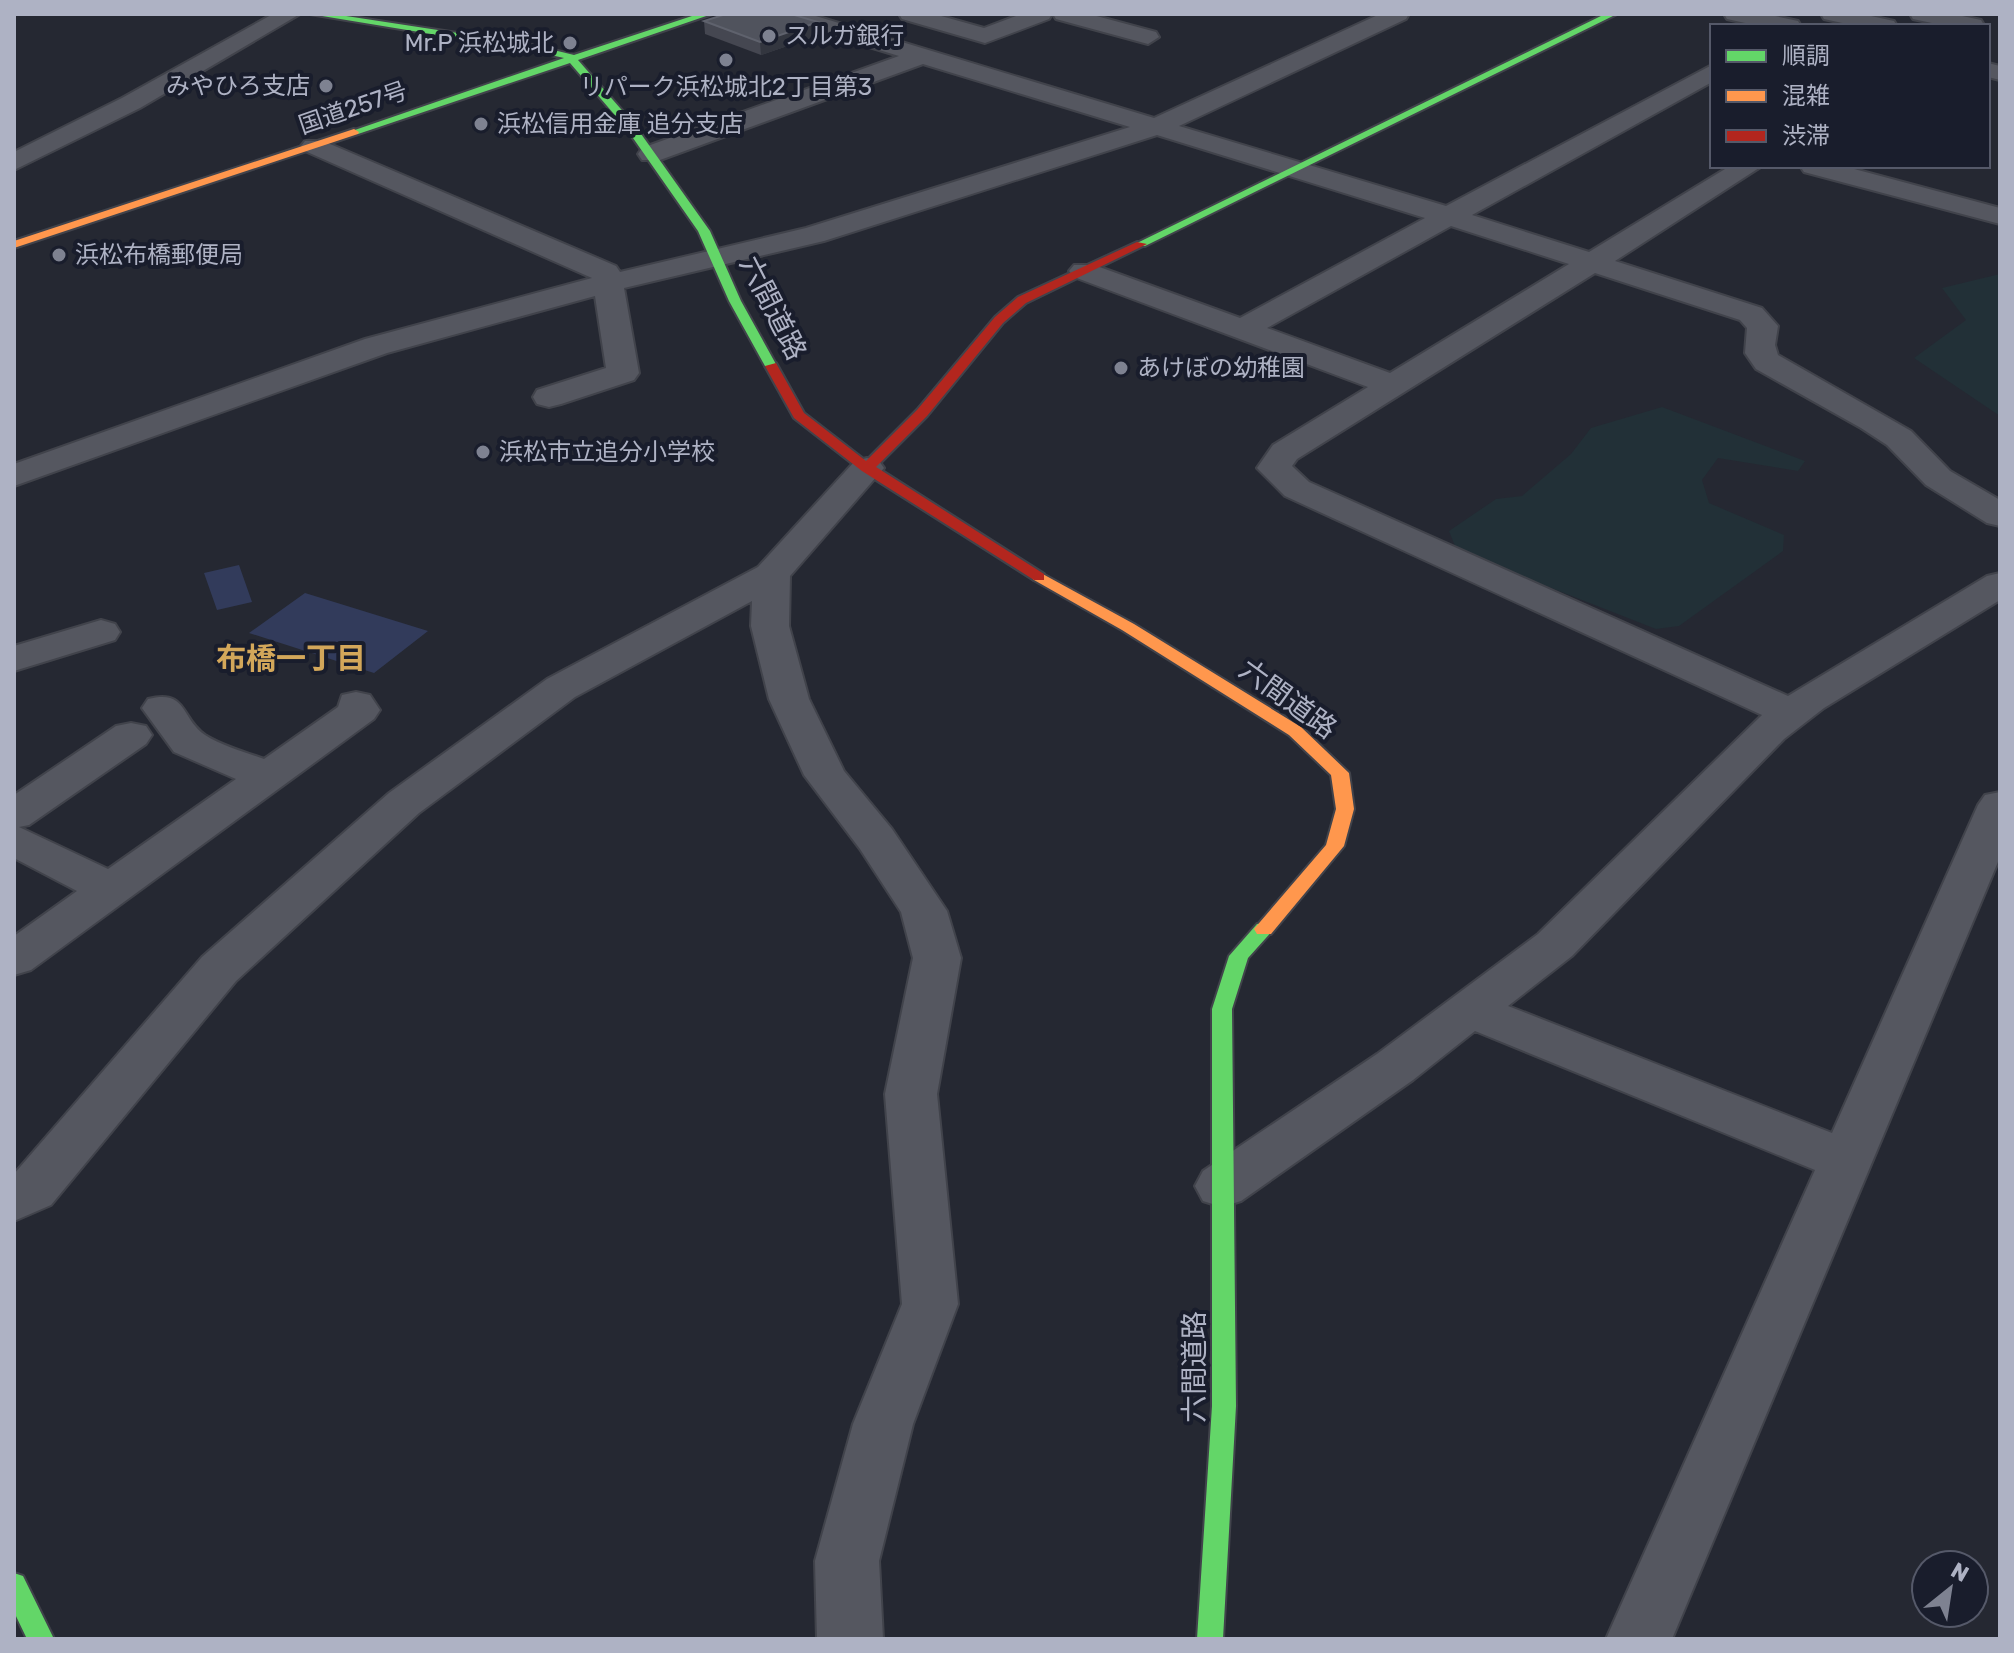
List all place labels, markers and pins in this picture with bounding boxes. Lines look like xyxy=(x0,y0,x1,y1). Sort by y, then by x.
place label: スルガ銀行 xyxy=(785,22,904,50)
marker: スルガ銀行 xyxy=(760,27,778,45)
place label: Mr.P 浜松城北 xyxy=(404,29,554,57)
marker: Mr.P 浜松城北 xyxy=(561,34,579,52)
marker: リパーク浜松城北2丁目第3 xyxy=(717,51,735,69)
place label: みやひろ支店 xyxy=(166,72,310,100)
place label: リパーク浜松城北2丁目第3 xyxy=(580,73,872,101)
marker: みやひろ支店 xyxy=(317,77,335,95)
place label: 浜松信用金庫 追分支店 xyxy=(497,110,743,138)
marker: 浜松信用金庫 追分支店 xyxy=(472,115,490,133)
place label: 浜松布橋郵便局 xyxy=(75,241,243,269)
marker: 浜松布橋郵便局 xyxy=(50,246,68,264)
place label: あけぼの幼稚園 xyxy=(1137,354,1305,382)
marker: あけぼの幼稚園 xyxy=(1112,359,1130,377)
place label: 浜松市立追分小学校 xyxy=(499,438,715,466)
marker: 浜松市立追分小学校 xyxy=(474,443,492,461)

